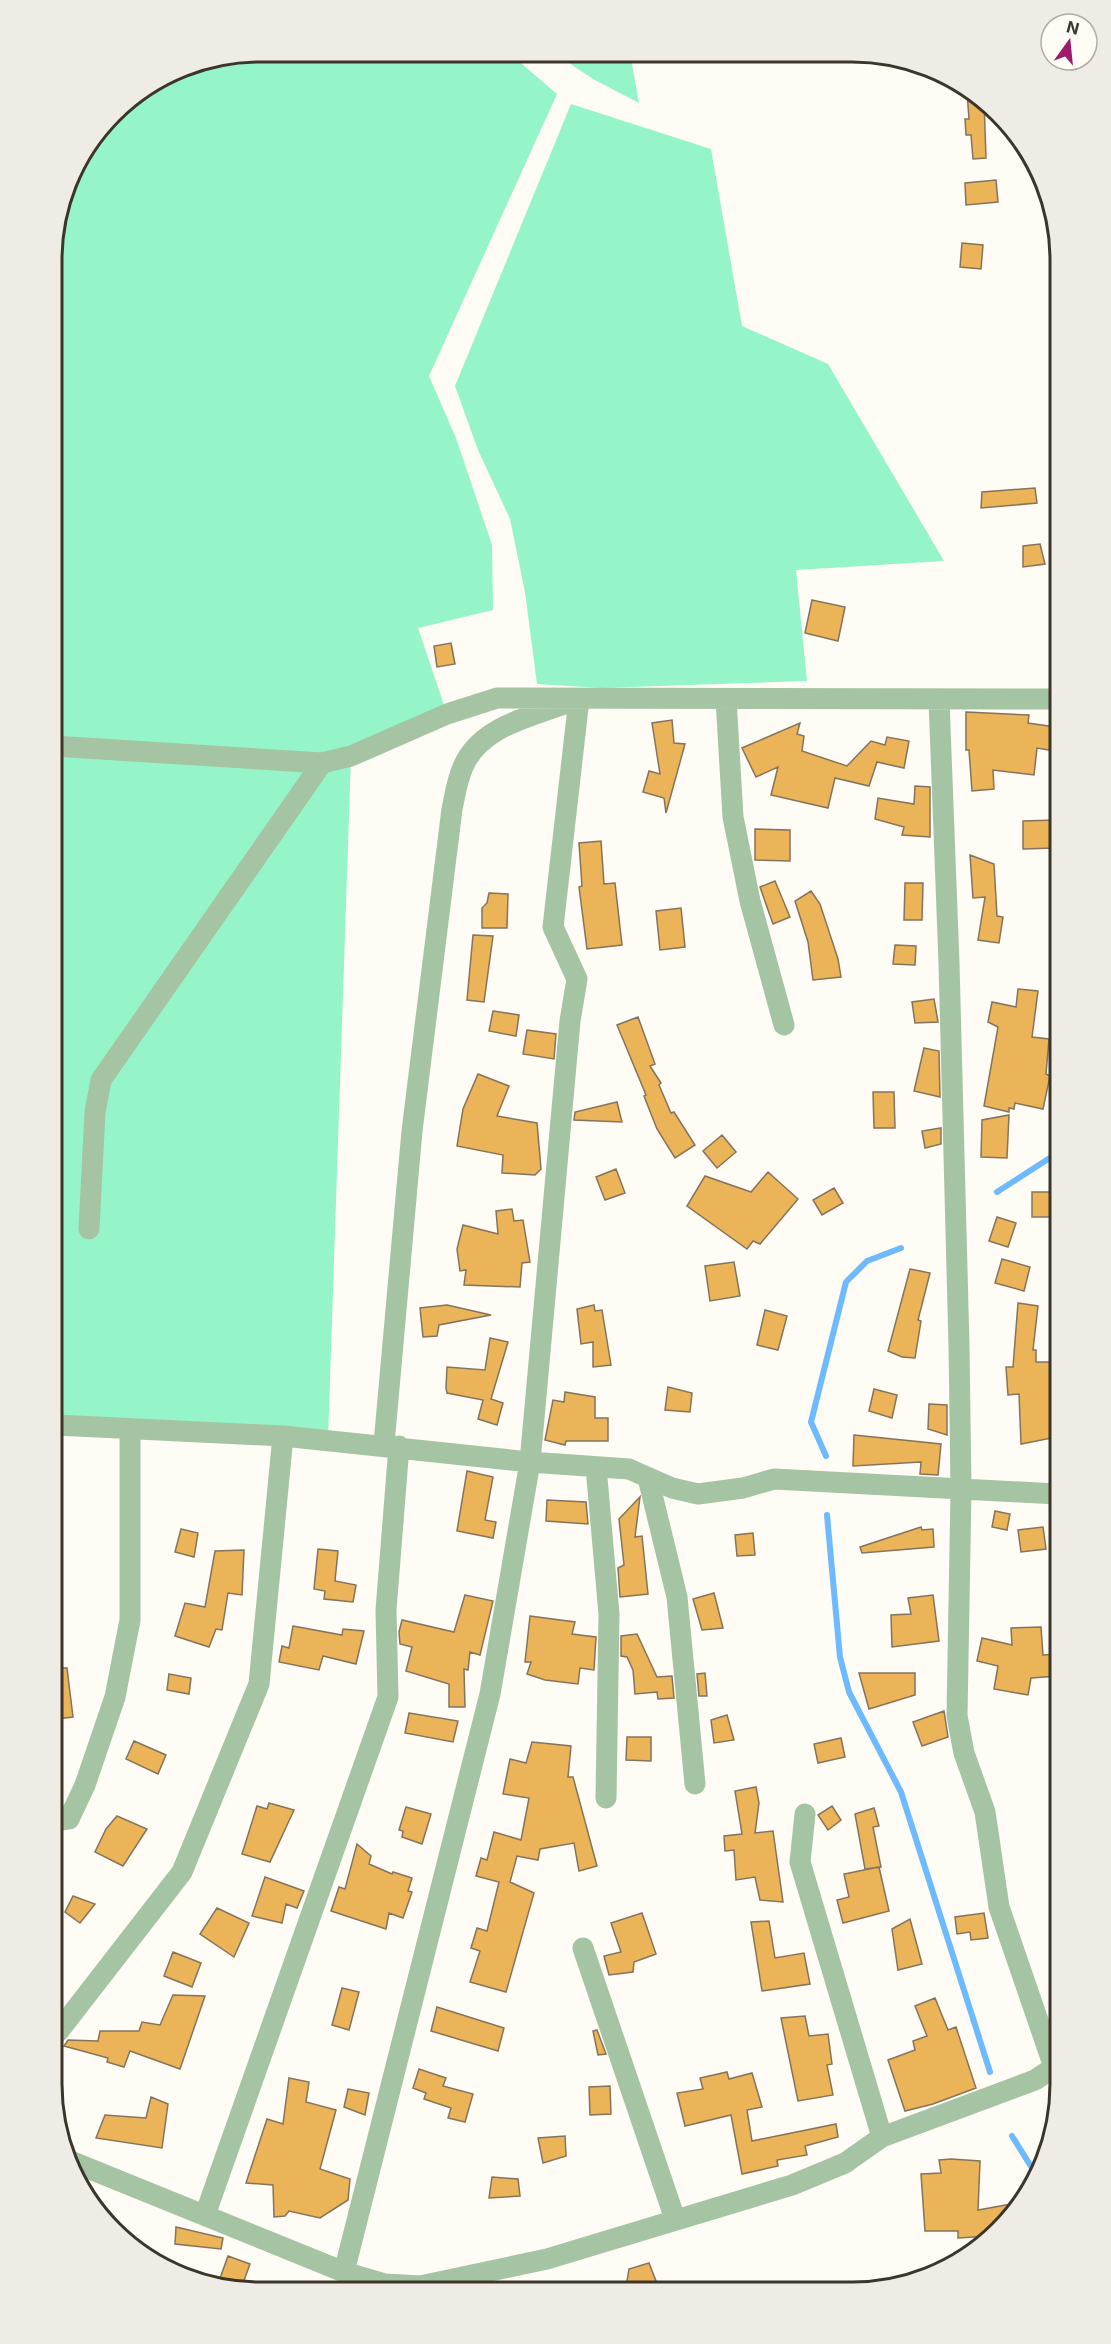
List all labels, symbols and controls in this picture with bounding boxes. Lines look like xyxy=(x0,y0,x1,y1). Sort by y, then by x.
north arrow xyxy=(1039,12,1099,72)
text: N xyxy=(1064,16,1081,39)

